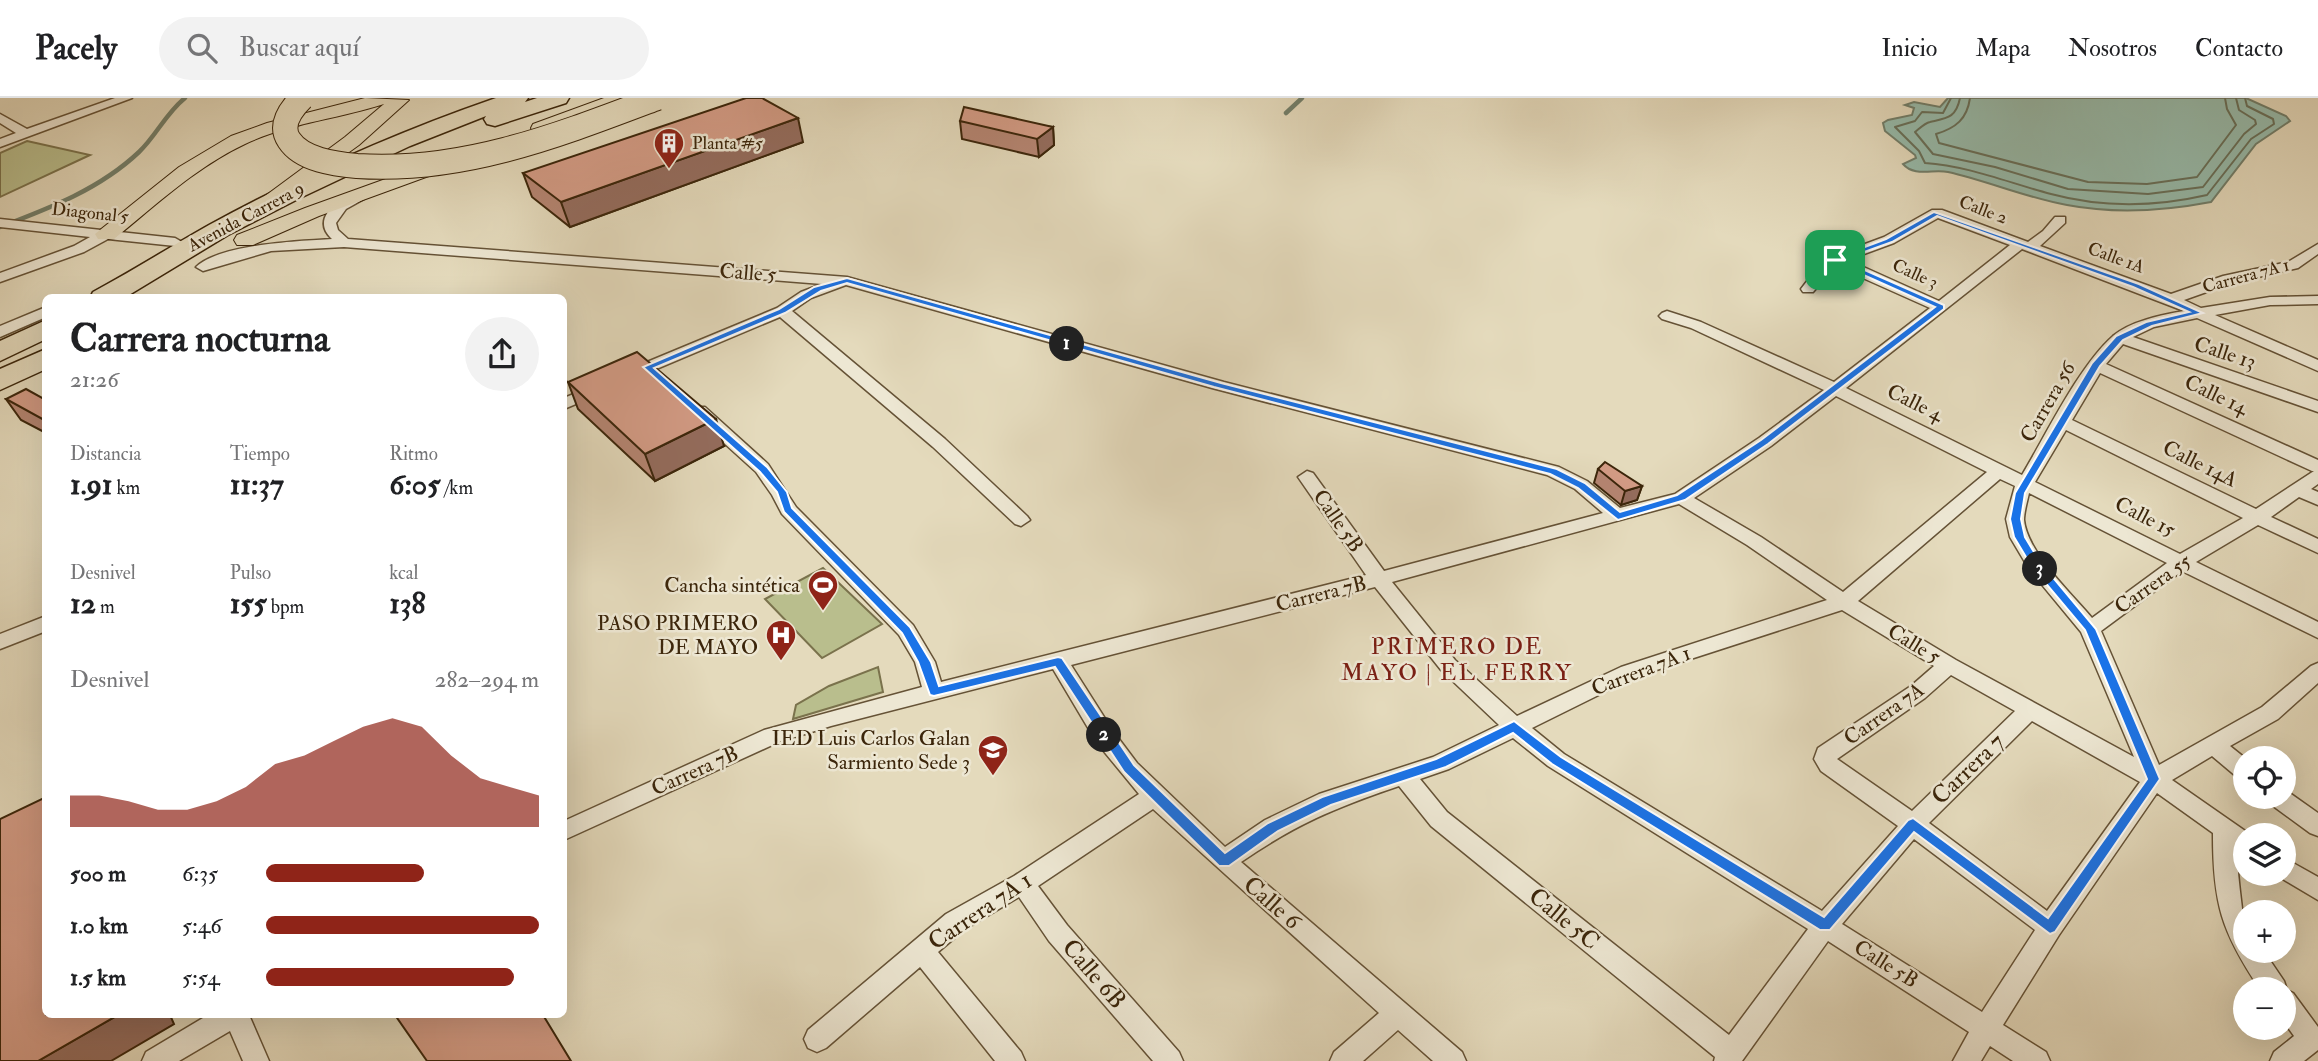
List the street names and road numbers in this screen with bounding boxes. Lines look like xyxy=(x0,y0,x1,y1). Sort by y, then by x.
street label: Avenida Carrera 9 xyxy=(183,177,308,258)
street label: Calle 2 xyxy=(1955,190,2011,230)
street label: Diagonal 5 xyxy=(50,198,130,228)
street label: Calle 1A xyxy=(2084,237,2148,279)
street label: Carrera 7A 1 xyxy=(2200,253,2292,299)
street label: Calle 3 xyxy=(1888,254,1942,294)
street label: Calle 5 xyxy=(719,258,778,289)
street label: Calle 13 xyxy=(2191,330,2259,376)
street label: Carrera 56 xyxy=(2014,356,2083,447)
street label: Calle 14 xyxy=(2180,369,2253,422)
street label: Calle 4 xyxy=(1883,378,1949,429)
street label: Calle 14A xyxy=(2158,434,2242,494)
street label: Calle 5B xyxy=(1307,484,1369,558)
street label: Calle 15 xyxy=(2110,490,2181,544)
street label: Carrera 55 xyxy=(2109,547,2197,620)
street label: Carrera 7B xyxy=(1273,570,1369,618)
street label: Calle 5 xyxy=(1883,618,1946,671)
street label: Carrera 7A 1 xyxy=(1588,640,1694,702)
street label: Carrera 7A xyxy=(1839,677,1929,751)
street label: Carrera 7 xyxy=(1925,727,2011,811)
street label: Carrera 7B xyxy=(647,740,743,802)
street label: Carrera 7A 1 xyxy=(922,865,1038,957)
street label: Calle 6 xyxy=(1237,869,1309,938)
street label: Calle 5C xyxy=(1522,881,1606,957)
street label: Calle 6B xyxy=(1055,933,1133,1015)
street label: Calle 5B xyxy=(1849,934,1923,994)

